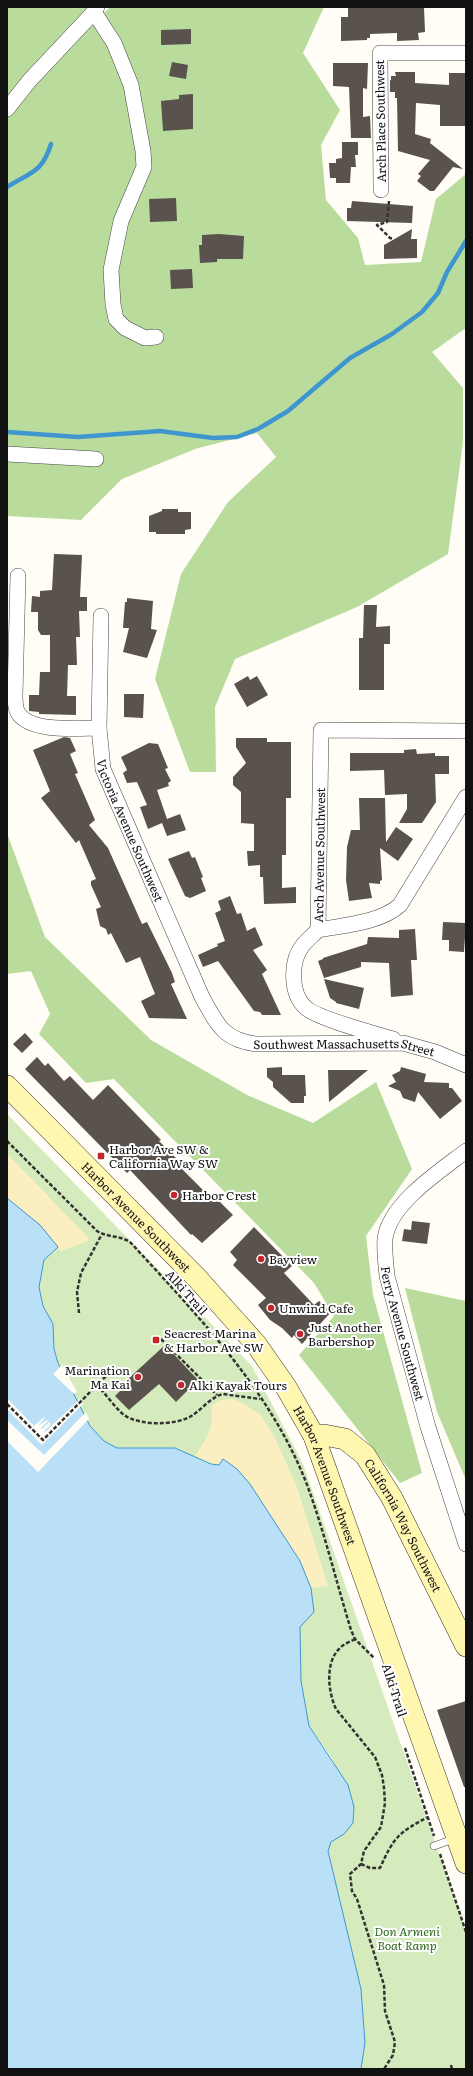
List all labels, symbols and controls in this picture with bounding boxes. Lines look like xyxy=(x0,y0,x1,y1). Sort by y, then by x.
street label: Arch Place Southwest xyxy=(370,59,390,182)
street label: Victoria Avenue Southwest xyxy=(93,758,169,904)
street label: Arch Avenue Southwest xyxy=(309,787,329,923)
street label: Southwest Massachusetts Street xyxy=(253,1034,437,1061)
place label: Harbor Ave SW & California Way SW xyxy=(109,1140,218,1172)
marker: Harbor Ave SW & California Way SW xyxy=(96,1151,106,1161)
street label: Harbor Avenue Southwest xyxy=(78,1158,195,1276)
place label: Harbor Crest xyxy=(182,1186,256,1204)
marker: Harbor Crest xyxy=(169,1190,179,1200)
place label: Bayview xyxy=(269,1250,318,1268)
marker: Bayview xyxy=(256,1254,266,1264)
street label: Alki Trail xyxy=(162,1265,212,1319)
street label: Ferry Avenue Southwest xyxy=(377,1265,429,1403)
place label: Unwind Cafe xyxy=(279,1299,353,1317)
marker: Unwind Cafe xyxy=(266,1303,276,1313)
place label: Just Another Barbershop xyxy=(308,1318,383,1350)
place label: Seacrest Marina & Harbor Ave SW xyxy=(164,1324,264,1356)
marker: Just Another Barbershop xyxy=(295,1329,305,1339)
marker: Seacrest Marina & Harbor Ave SW xyxy=(151,1335,161,1345)
place label: Marination Ma Kai xyxy=(64,1361,130,1393)
marker: Marination Ma Kai xyxy=(133,1372,143,1382)
place label: Alki Kayak Tours xyxy=(189,1376,287,1394)
marker: Alki Kayak Tours xyxy=(176,1380,186,1390)
street label: Harbor Avenue Southwest xyxy=(289,1402,361,1547)
street label: California Way Southwest xyxy=(360,1455,446,1595)
street label: Alki Trail xyxy=(378,1661,412,1719)
park label: Don Armeni Boat Ramp xyxy=(374,1922,440,1954)

